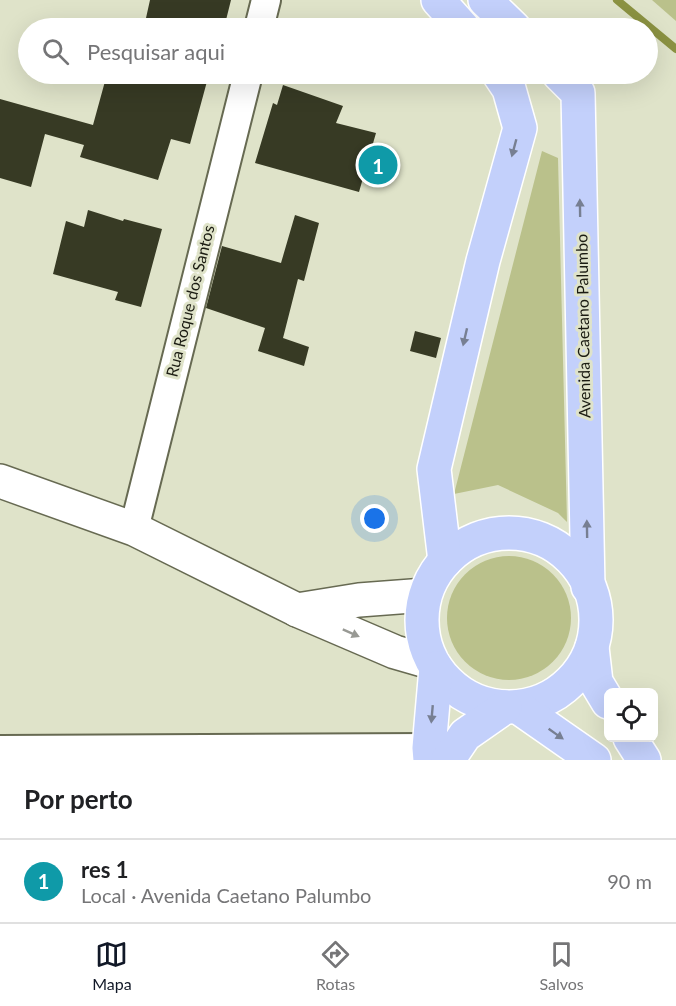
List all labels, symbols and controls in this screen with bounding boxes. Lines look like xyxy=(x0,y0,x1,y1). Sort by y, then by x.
search box xyxy=(18,18,658,84)
icon: search xyxy=(39,35,72,68)
text: Pesquisar aqui xyxy=(87,38,225,65)
one-way arrow xyxy=(509,139,518,157)
pin: 1 xyxy=(358,142,398,188)
one-way arrow xyxy=(576,198,585,217)
street label: Rua Roque dos Santos xyxy=(161,223,218,379)
street label: Avenida Caetano Palumbo xyxy=(571,234,594,418)
one-way arrow xyxy=(460,327,470,346)
your location xyxy=(360,504,389,533)
one-way arrow xyxy=(582,519,592,538)
one-way arrow xyxy=(342,629,360,638)
map controls xyxy=(604,688,658,742)
button: locate xyxy=(604,688,658,742)
one-way arrow xyxy=(427,705,437,724)
one-way arrow xyxy=(547,728,563,740)
text: Por perto xyxy=(24,783,133,815)
text: res 1 xyxy=(81,856,128,883)
text: 1 xyxy=(38,869,49,893)
text: 90 m xyxy=(607,869,652,893)
text: Local · Avenida Caetano Palumbo xyxy=(81,883,371,907)
tab: Mapa xyxy=(92,938,132,993)
tab: Rotas xyxy=(316,938,355,993)
tab: Salvos xyxy=(539,938,584,993)

